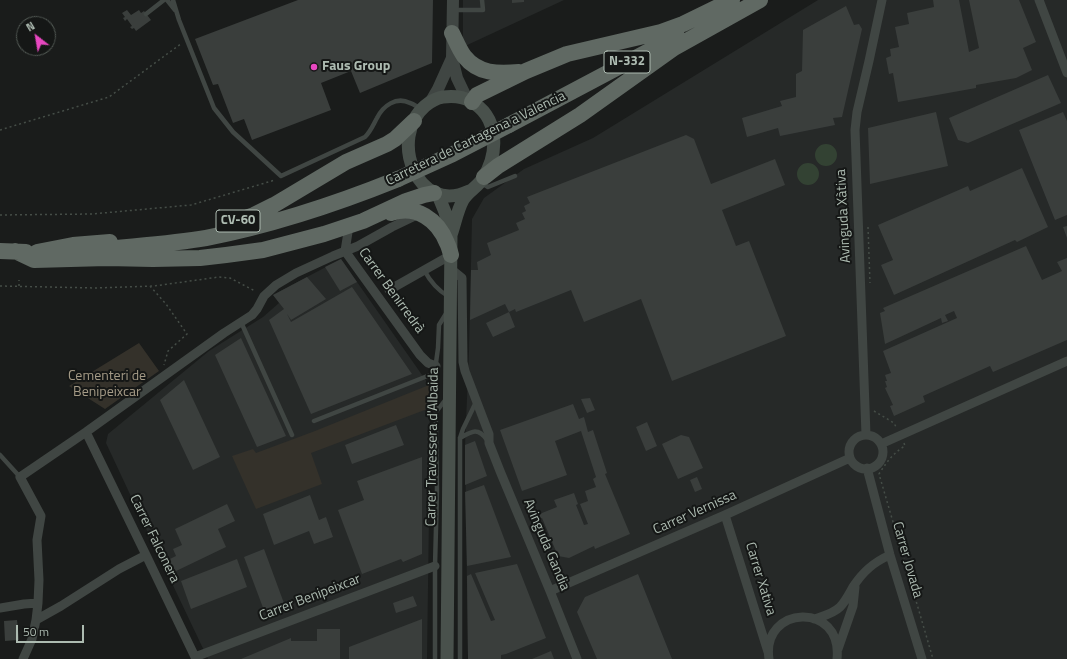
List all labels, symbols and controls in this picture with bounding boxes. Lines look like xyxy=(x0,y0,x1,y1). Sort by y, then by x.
north arrow xyxy=(16,16,56,56)
text: N xyxy=(23,18,38,35)
road number: N-332 xyxy=(604,51,650,73)
place label: Faus Group xyxy=(322,59,390,75)
marker: Faus Group xyxy=(309,62,319,72)
street label: Carretera de Cartagena a Valencia xyxy=(383,88,569,190)
street label: Avinguda Xàtiva xyxy=(833,169,855,263)
road number: CV-60 xyxy=(216,210,260,232)
street label: Carrer Benirredrà xyxy=(354,245,428,337)
street label: Carrer Travessera d'Albaida xyxy=(423,367,443,527)
park label: Cementeri de Benipeixcar xyxy=(68,369,146,402)
street label: Carrer Vernissa xyxy=(651,487,739,539)
street label: Carrer Falconera xyxy=(125,492,183,586)
street label: Avinguda Gandia xyxy=(519,497,573,593)
street label: Carrer Jovada xyxy=(888,520,926,600)
street label: Carrer Xativa xyxy=(741,540,779,618)
street label: Carrer Benipeixcar xyxy=(257,571,363,625)
scale bar xyxy=(18,617,86,643)
text: 50 m xyxy=(23,622,49,641)

